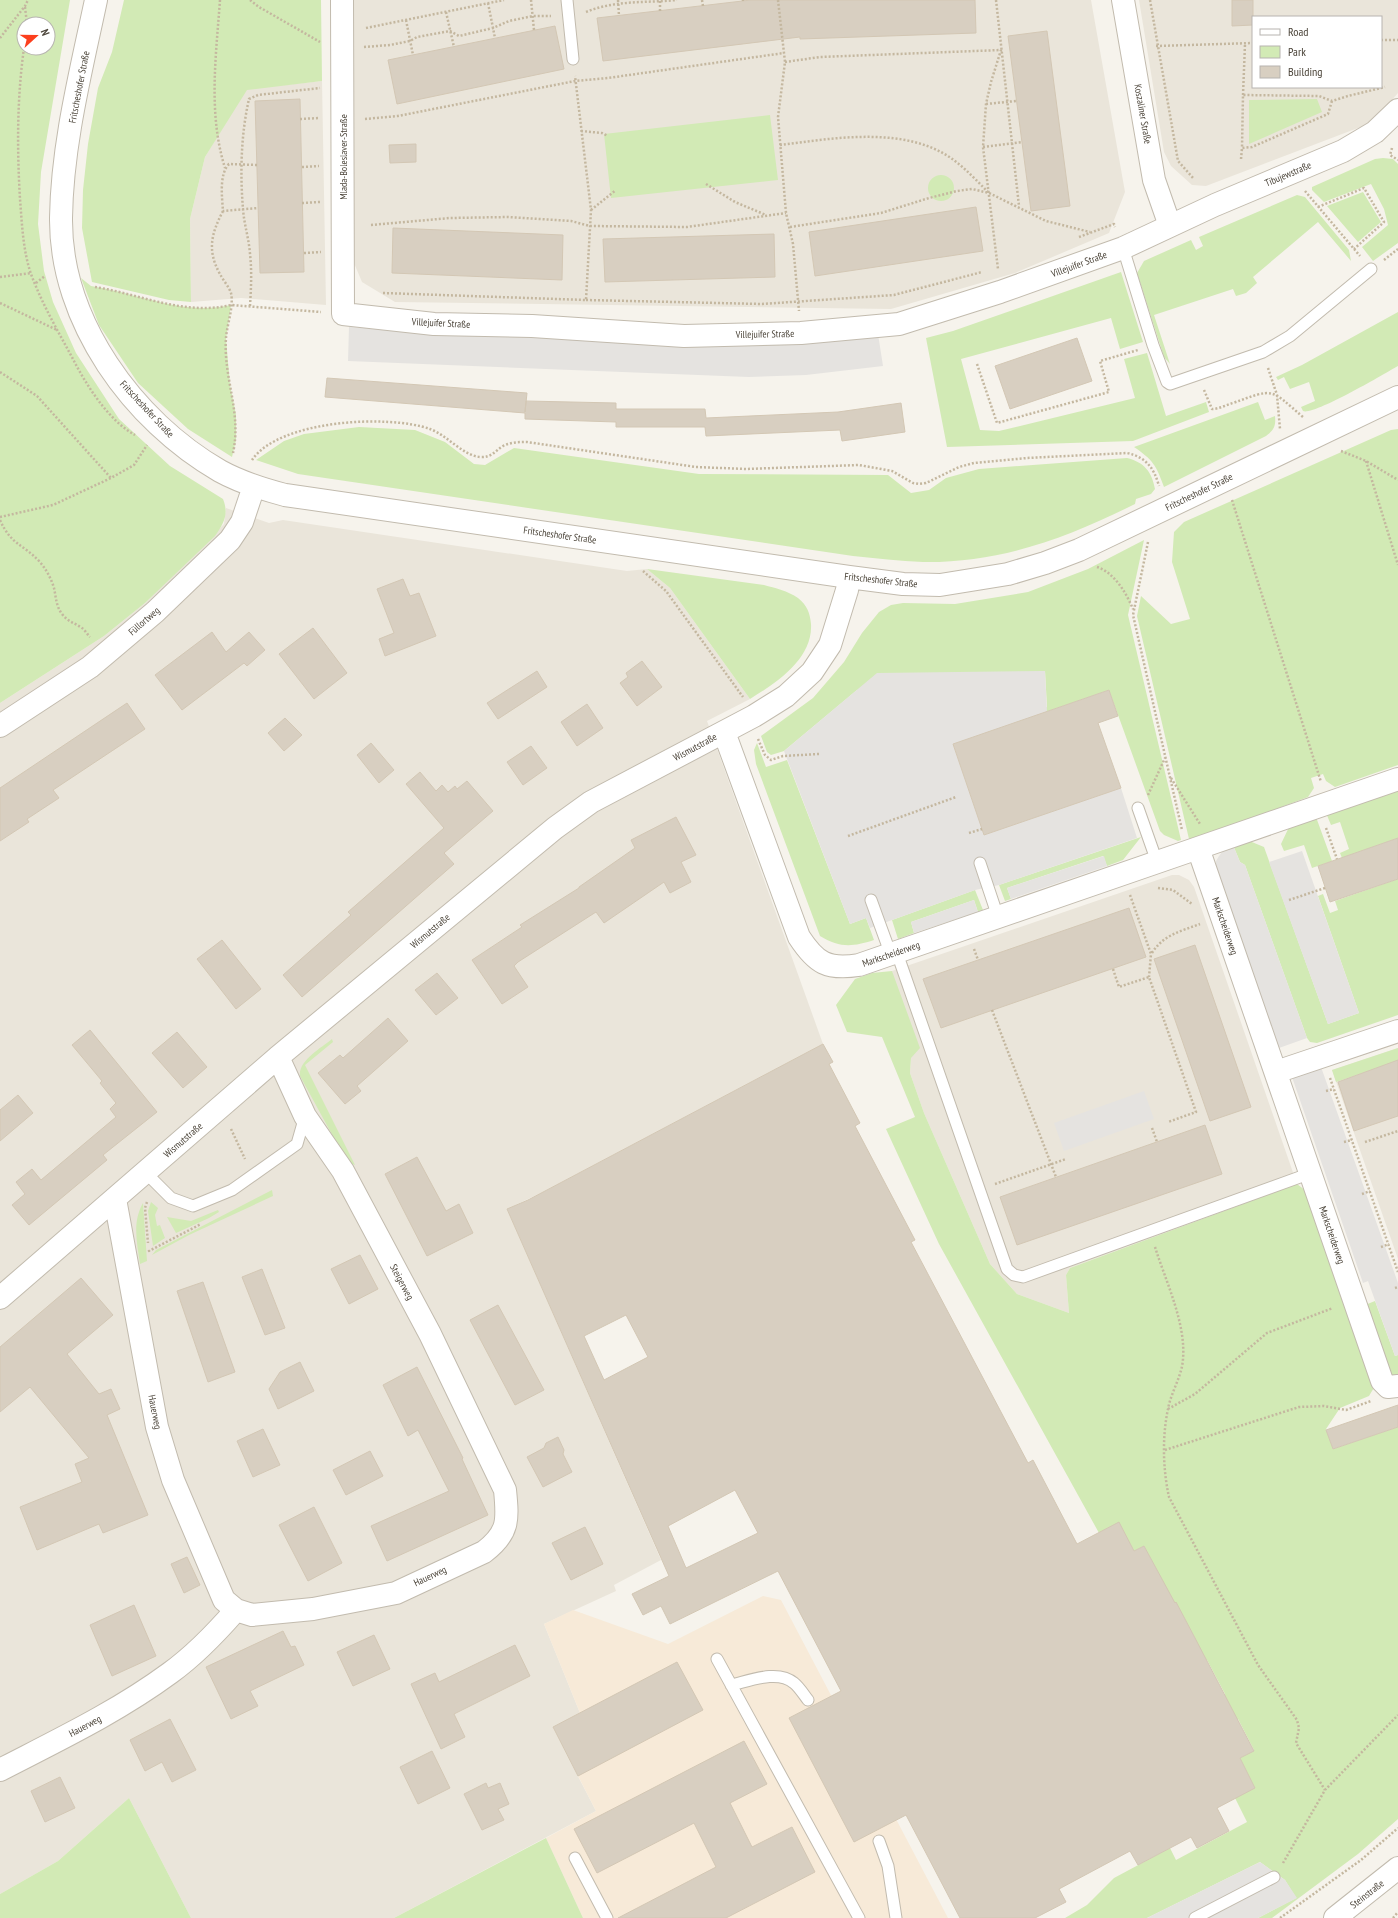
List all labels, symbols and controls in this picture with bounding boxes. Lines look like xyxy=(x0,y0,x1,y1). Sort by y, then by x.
north arrow xyxy=(16,16,56,56)
legend xyxy=(1252,16,1382,88)
text: Road xyxy=(1288,24,1308,39)
text: N xyxy=(38,27,53,38)
text: Park xyxy=(1288,44,1306,59)
street label: Fritscheshofer Straße xyxy=(66,50,92,124)
text: Building xyxy=(1288,64,1323,79)
street label: Koszaliner Straße xyxy=(1131,83,1155,145)
street label: Mlada-Boleslaver-Straße xyxy=(337,114,350,200)
street label: Tibujewstraße xyxy=(1263,158,1313,190)
street label: Villejuifer Straße xyxy=(1048,248,1109,280)
street label: Villejuifer Straße xyxy=(410,315,471,331)
street label: Villejuifer Straße xyxy=(735,327,794,341)
street label: Fritscheshofer Straße xyxy=(117,378,177,440)
street label: Fritscheshofer Straße xyxy=(1163,470,1235,514)
street label: Fritscheshofer Straße xyxy=(523,523,597,547)
street label: Fritscheshofer Straße xyxy=(844,570,918,590)
street label: Füllortweg xyxy=(126,604,162,638)
street label: Wismutstraße xyxy=(671,730,719,764)
street label: Markscheiderweg xyxy=(1209,896,1241,956)
street label: Wismutstraße xyxy=(408,911,452,951)
street label: Markscheiderweg xyxy=(861,938,921,970)
street label: Wismutstraße xyxy=(161,1119,205,1161)
street label: Markscheiderweg xyxy=(1316,1205,1348,1265)
street label: Steigerweg xyxy=(387,1262,417,1302)
street label: Hauerweg xyxy=(145,1394,165,1430)
street label: Hauerweg xyxy=(412,1563,448,1589)
street label: Hauerweg xyxy=(67,1712,103,1740)
street label: Steinstraße xyxy=(1347,1877,1387,1911)

